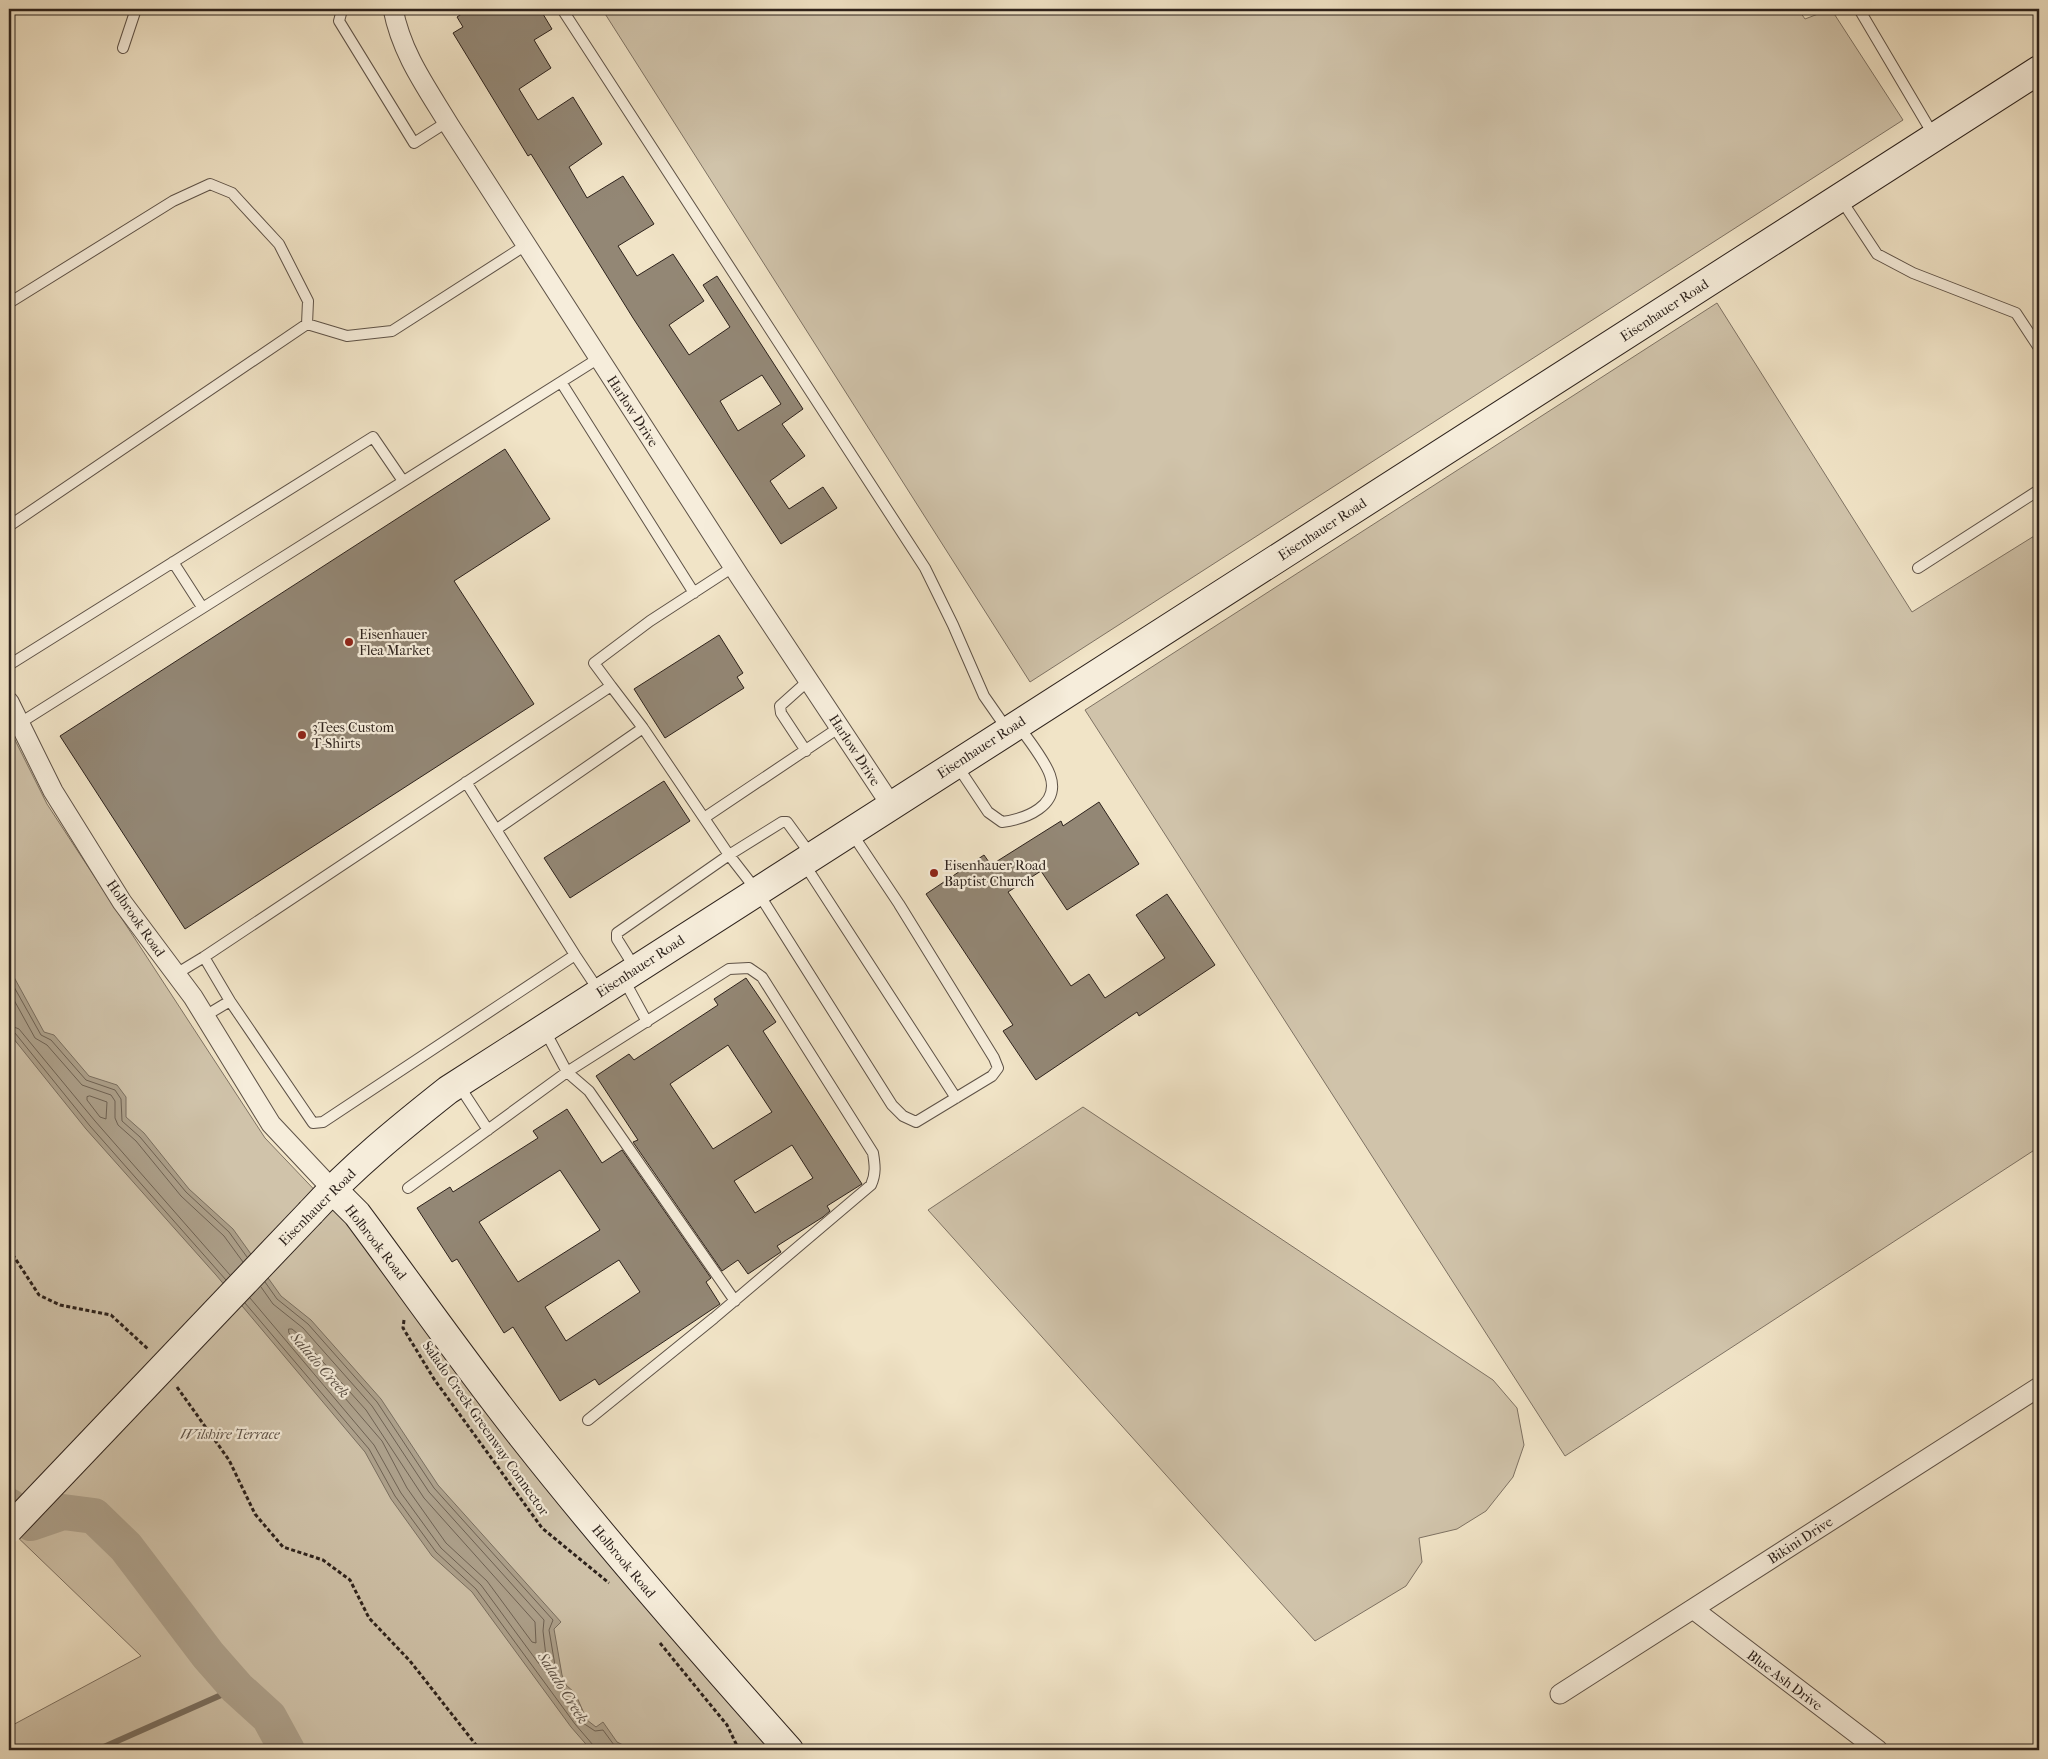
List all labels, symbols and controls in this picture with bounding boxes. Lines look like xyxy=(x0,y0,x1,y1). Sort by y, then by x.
street label: Eisenhauer Road xyxy=(1617,275,1712,345)
street label: Harlow Drive xyxy=(603,372,662,450)
street label: Eisenhauer Road xyxy=(1275,494,1370,564)
place label: Eisenhauer Flea Market xyxy=(359,626,431,659)
marker: Eisenhauer Flea Market xyxy=(343,636,355,648)
street label: Harlow Drive xyxy=(825,711,884,789)
street label: Eisenhauer Road xyxy=(934,712,1029,782)
place label: 3Tees Custom T-Shirts xyxy=(312,719,395,752)
marker: 3Tees Custom T-Shirts xyxy=(296,729,308,741)
place label: Eisenhauer Road Baptist Church xyxy=(944,857,1046,890)
marker: Eisenhauer Road Baptist Church xyxy=(928,867,940,879)
street label: Holbrook Road xyxy=(103,876,169,960)
street label: Eisenhauer Road xyxy=(593,931,688,1001)
street label: Eisenhauer Road xyxy=(275,1165,360,1249)
street label: Holbrook Road xyxy=(341,1202,410,1283)
water label: Salado Creek xyxy=(286,1328,353,1402)
street label: Salado Creek Greenway Connector xyxy=(419,1338,553,1519)
park label: Wilshire Terrace xyxy=(180,1426,280,1443)
street label: Bikini Drive xyxy=(1765,1513,1836,1568)
street label: Holbrook Road xyxy=(588,1521,659,1602)
street label: Blue Ash Drive xyxy=(1744,1647,1826,1714)
water label: Salado Creek xyxy=(533,1648,592,1727)

